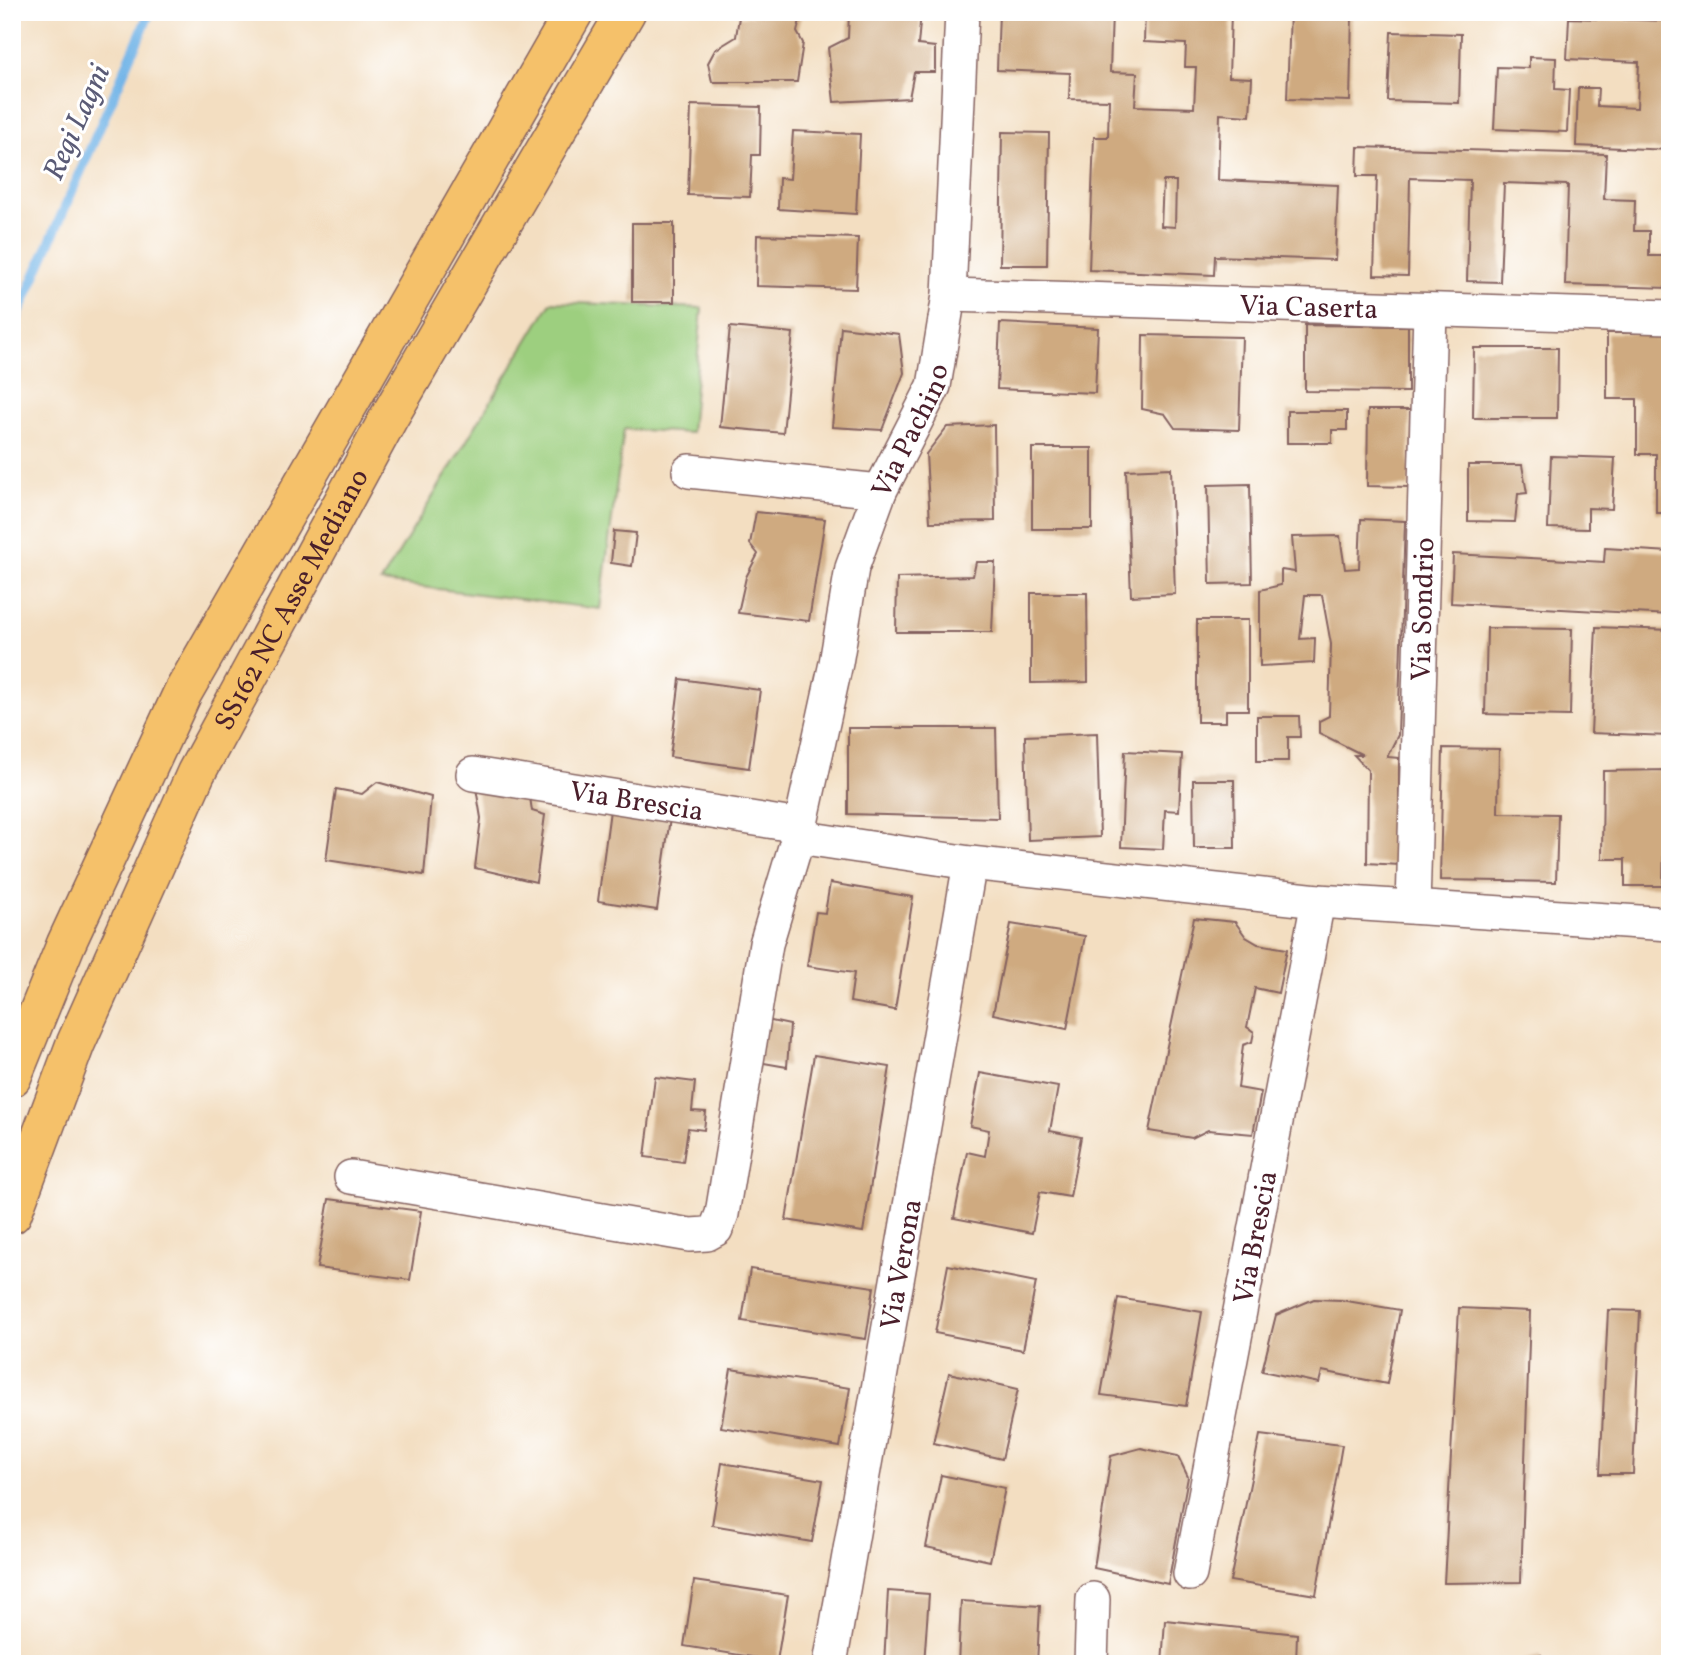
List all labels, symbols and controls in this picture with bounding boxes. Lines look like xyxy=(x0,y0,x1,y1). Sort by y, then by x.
water label: Regi Lagni xyxy=(34,58,122,187)
street label: Via Caserta xyxy=(1239,287,1379,330)
street label: Via Pachino xyxy=(863,361,959,505)
street label: SS162 NC Asse Mediano xyxy=(206,462,379,738)
street label: Via Sondrio xyxy=(1402,537,1446,682)
street label: Via Brescia xyxy=(567,773,706,832)
street label: Via Brescia xyxy=(1225,1167,1288,1308)
street label: Via Verona xyxy=(872,1196,933,1333)

